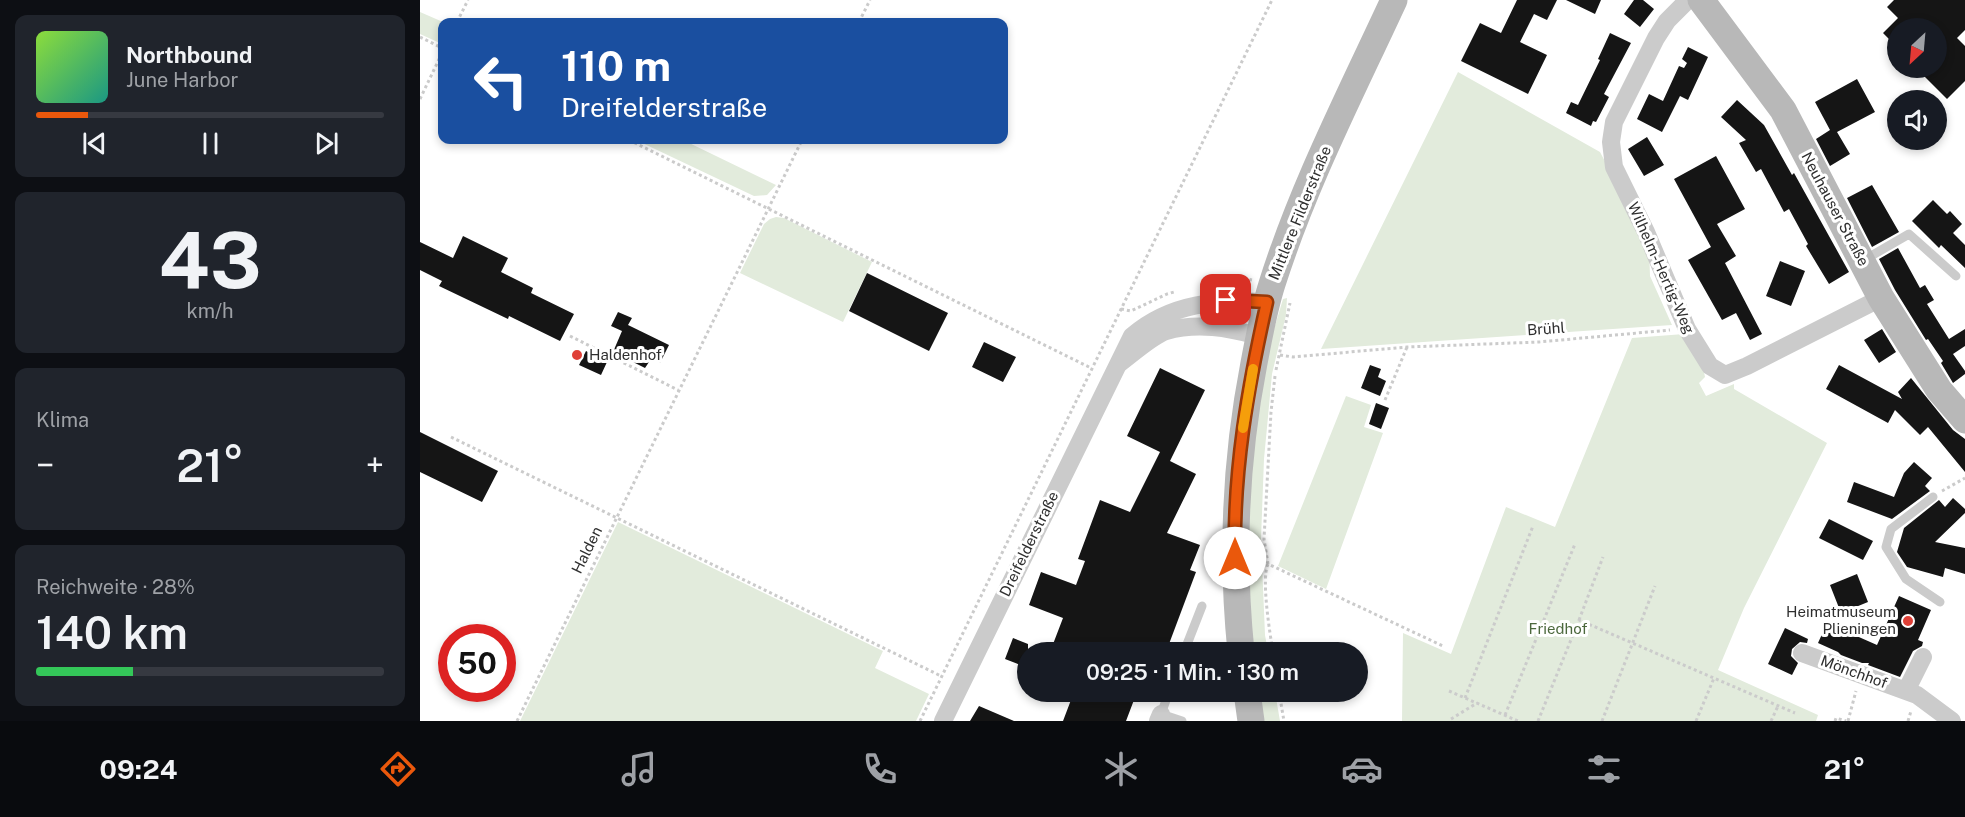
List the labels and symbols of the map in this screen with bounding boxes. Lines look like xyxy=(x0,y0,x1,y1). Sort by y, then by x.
north arrow xyxy=(1887,18,1947,78)
street label: Mittlere Filderstraße xyxy=(1265,143,1334,282)
street label: Neuhauser Straße xyxy=(1798,149,1873,269)
street label: Wilhelm-Hertig-Weg xyxy=(1625,199,1698,336)
pin xyxy=(1200,274,1251,325)
street label: Brühl xyxy=(1526,319,1565,338)
place label: Haldenhof xyxy=(589,346,662,363)
marker: Haldenhof xyxy=(570,348,584,362)
street label: Dreifelderstraße xyxy=(996,489,1061,599)
street label: Halden xyxy=(568,524,605,576)
position arrow xyxy=(1203,526,1267,590)
place label: Heimatmuseum Plieningen xyxy=(1786,603,1896,637)
marker: Heimatmuseum Plieningen xyxy=(1901,614,1915,628)
park label: Friedhof xyxy=(1529,620,1587,637)
speed limit sign: 50 xyxy=(438,624,516,702)
street label: Mönchhof xyxy=(1818,652,1890,691)

